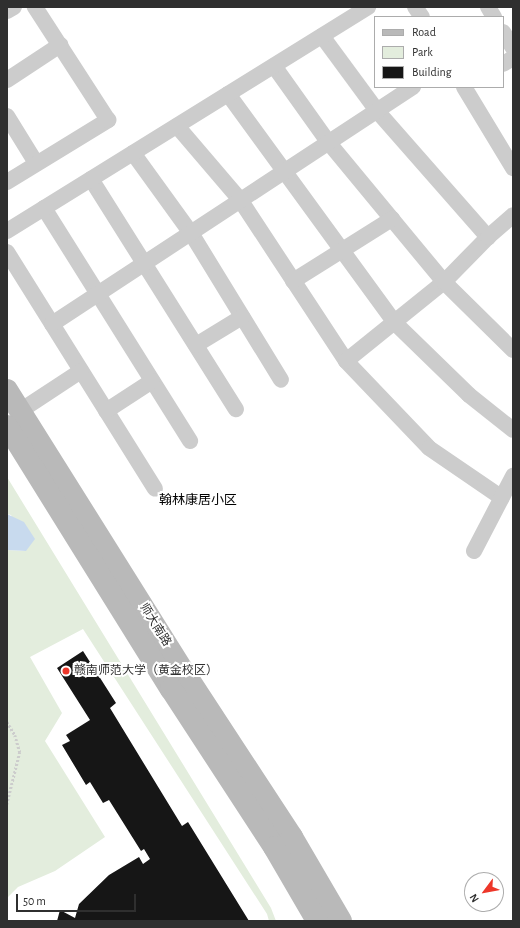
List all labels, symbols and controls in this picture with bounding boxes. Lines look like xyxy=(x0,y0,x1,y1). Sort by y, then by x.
legend xyxy=(374,16,504,88)
text: Road xyxy=(412,26,436,38)
text: Park xyxy=(412,46,433,58)
text: Building xyxy=(412,66,452,78)
district label: 翰林康居小区 xyxy=(159,493,237,509)
street label: 师大南路 xyxy=(136,601,174,649)
place label: 赣南师范大学（黄金校区） xyxy=(74,664,218,678)
marker: 赣南师范大学（黄金校区） xyxy=(61,666,71,676)
north arrow xyxy=(464,872,504,912)
scale bar xyxy=(18,886,138,912)
text: N xyxy=(468,892,481,904)
text: 50 m xyxy=(23,895,46,907)

